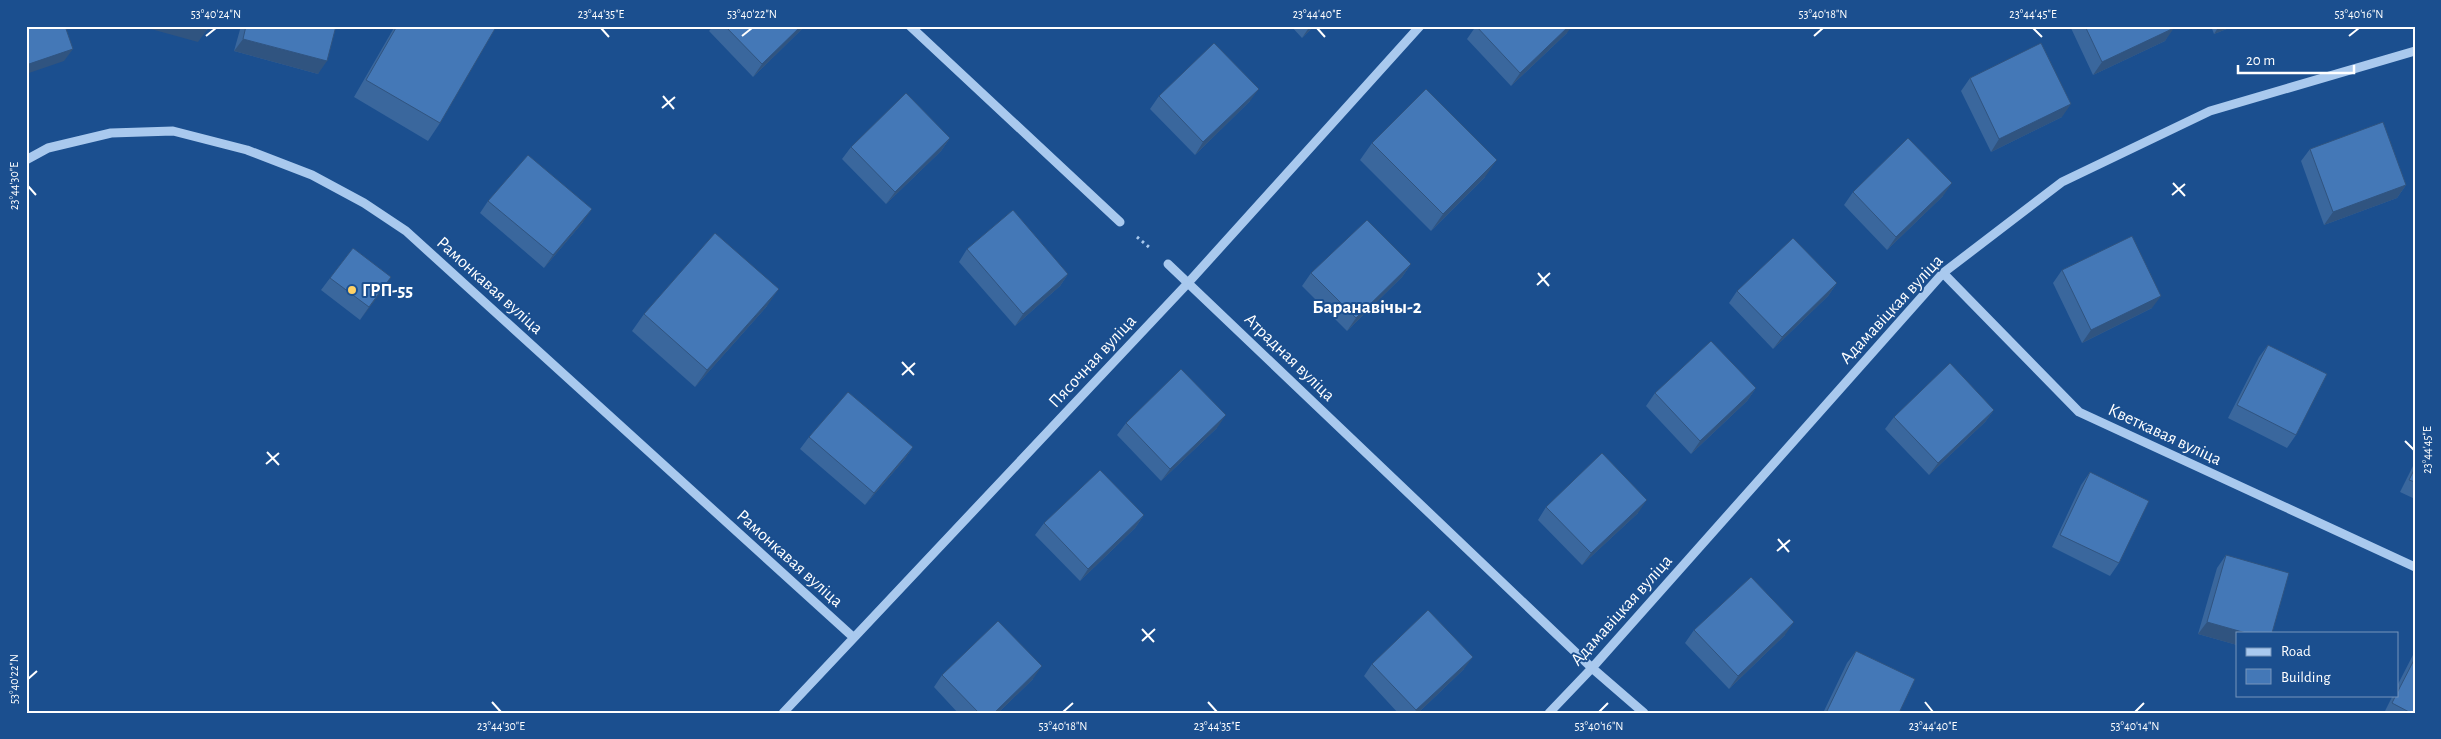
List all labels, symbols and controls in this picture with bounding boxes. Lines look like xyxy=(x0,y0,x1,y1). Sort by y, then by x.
text: 53°40'24"N xyxy=(191,8,241,20)
text: 23°44'35"E xyxy=(578,8,624,20)
text: 53°40'22"N xyxy=(727,8,777,20)
text: 23°44'40"E xyxy=(1293,8,1342,20)
text: 53°40'18"N xyxy=(1799,8,1847,20)
text: 23°44'45"E xyxy=(2009,8,2057,20)
text: 53°40'16"N xyxy=(2335,8,2383,20)
scale bar xyxy=(2238,42,2355,74)
text: 20 m xyxy=(2246,53,2275,68)
text: 23°44'30"E xyxy=(8,162,20,210)
street label: Рамонкавая вуліца xyxy=(433,234,546,338)
street label: Адамавіцкая вуліца xyxy=(1837,252,1947,368)
place label: ГРП-55 xyxy=(362,282,413,300)
marker: ГРП-55 xyxy=(346,284,358,296)
district label: Баранавічы-2 xyxy=(1312,298,1422,317)
street label: Атрадная вуліца xyxy=(1241,310,1338,405)
street label: Пясочная вуліца xyxy=(1045,312,1140,411)
street label: Кветкавая вуліца xyxy=(2105,401,2224,469)
text: 23°44'45"E xyxy=(2421,426,2433,474)
street label: Рамонкавая вуліца xyxy=(733,507,846,611)
street label: Адамавіцкая вуліца xyxy=(1568,552,1676,669)
legend xyxy=(2236,632,2398,696)
text: Road xyxy=(2281,644,2311,659)
text: 53°40'22"N xyxy=(8,654,20,704)
text: Building xyxy=(2281,670,2331,685)
text: 23°44'30"E xyxy=(477,720,525,732)
text: 53°40'18"N xyxy=(1039,720,1087,732)
text: 23°44'35"E xyxy=(1194,720,1240,732)
text: 53°40'16"N xyxy=(1575,720,1623,732)
text: 23°44'40"E xyxy=(1909,720,1958,732)
text: 53°40'14"N xyxy=(2110,720,2160,732)

